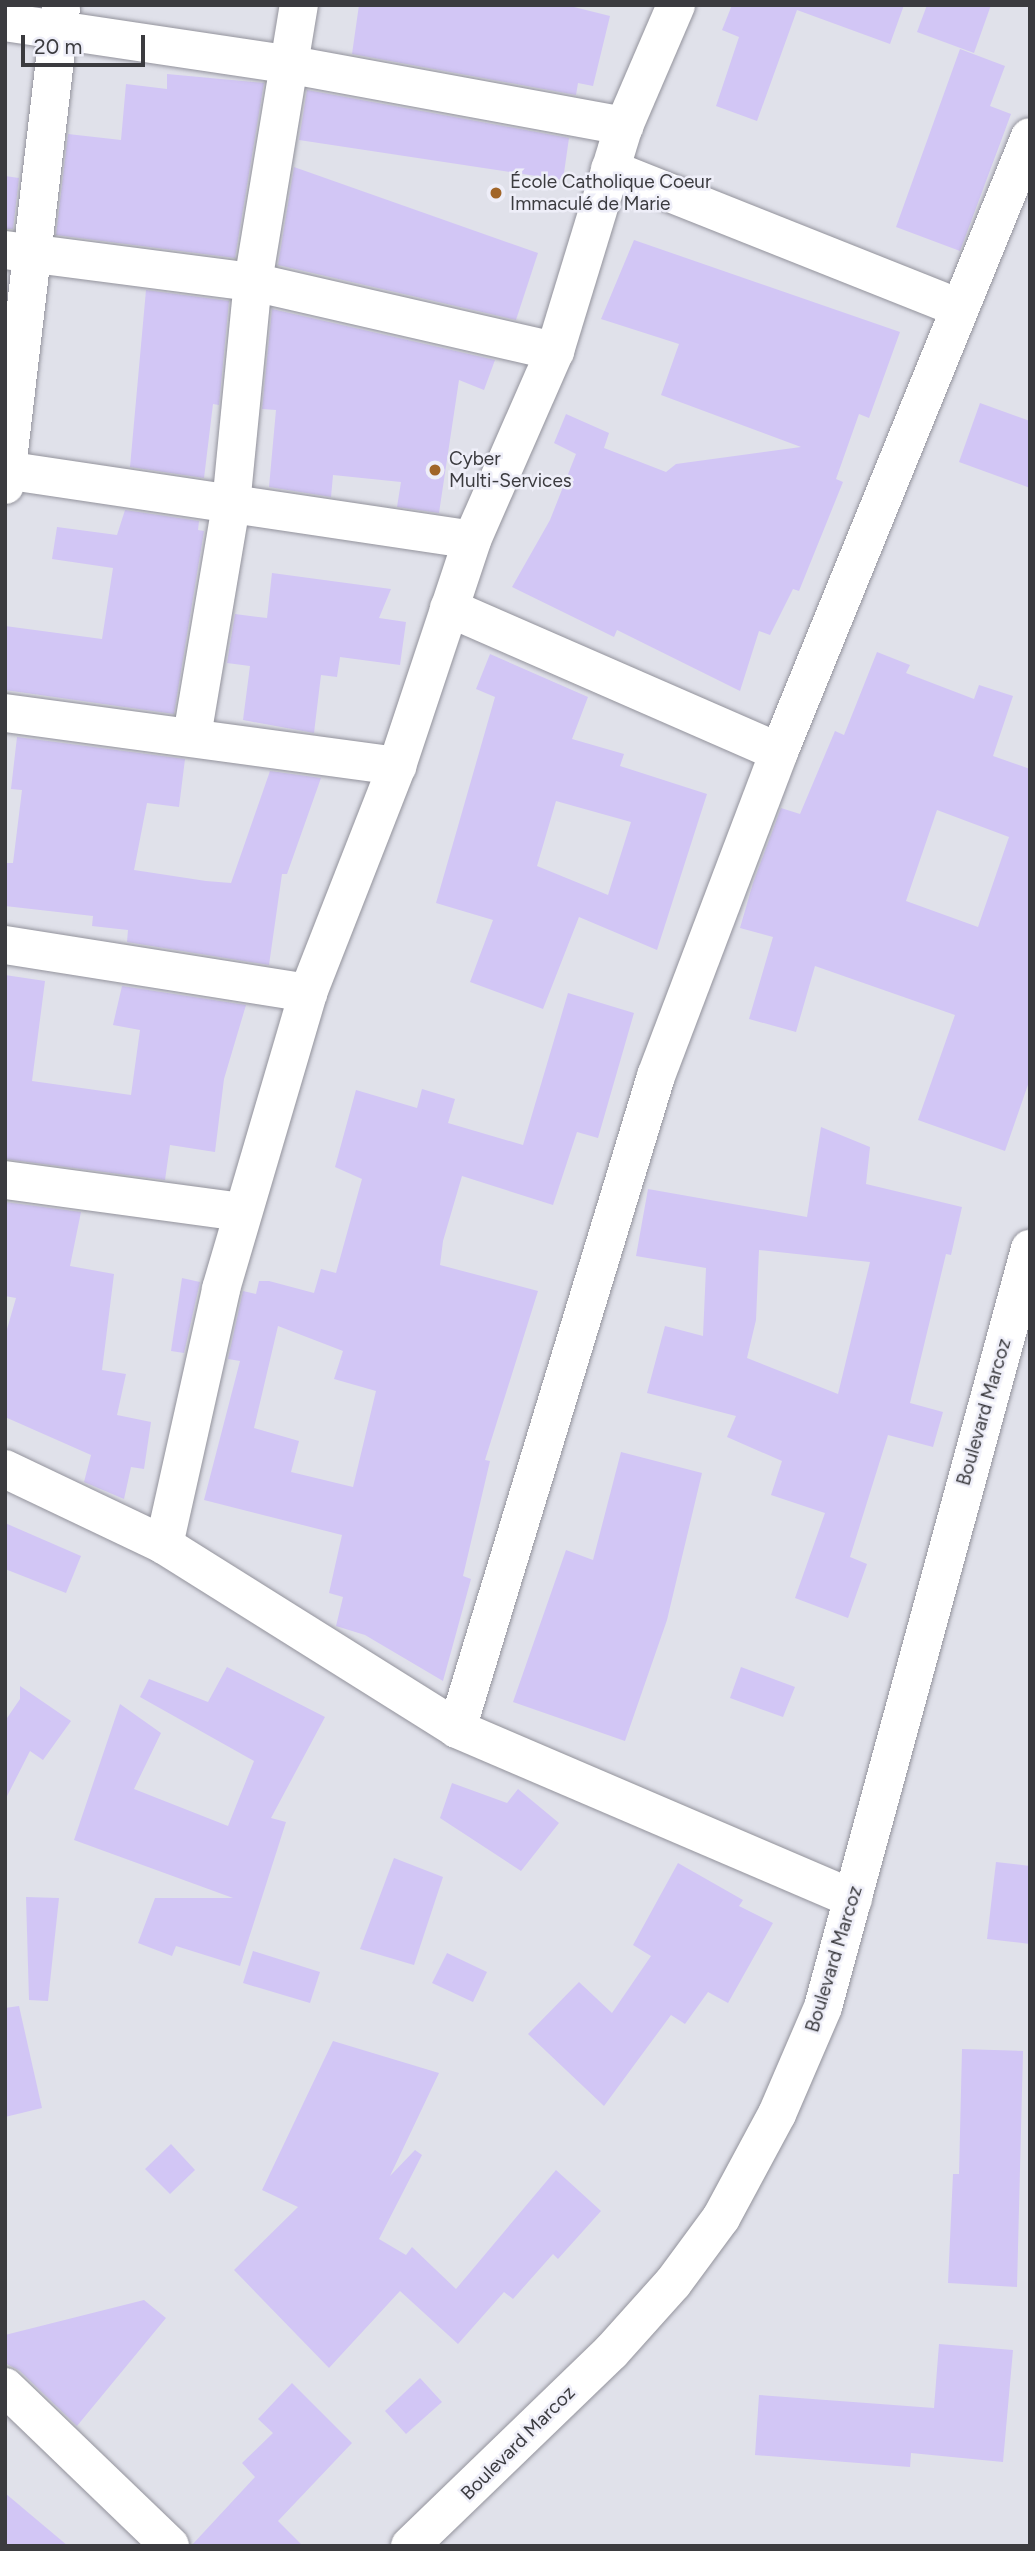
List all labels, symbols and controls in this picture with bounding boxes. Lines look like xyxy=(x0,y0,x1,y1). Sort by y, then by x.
scale bar xyxy=(24,21,149,65)
text: 20 m xyxy=(34,34,82,59)
place label: École Catholique Coeur Immaculé de Marie xyxy=(510,171,711,215)
marker: École Catholique Coeur Immaculé de Marie xyxy=(488,185,504,201)
place label: Cyber Multi-Services xyxy=(449,448,572,492)
marker: Cyber Multi-Services xyxy=(427,462,443,478)
street label: Boulevard Marcoz xyxy=(952,1336,1016,1488)
street label: Boulevard Marcoz xyxy=(801,1883,867,2035)
street label: Boulevard Marcoz xyxy=(456,2381,580,2505)

